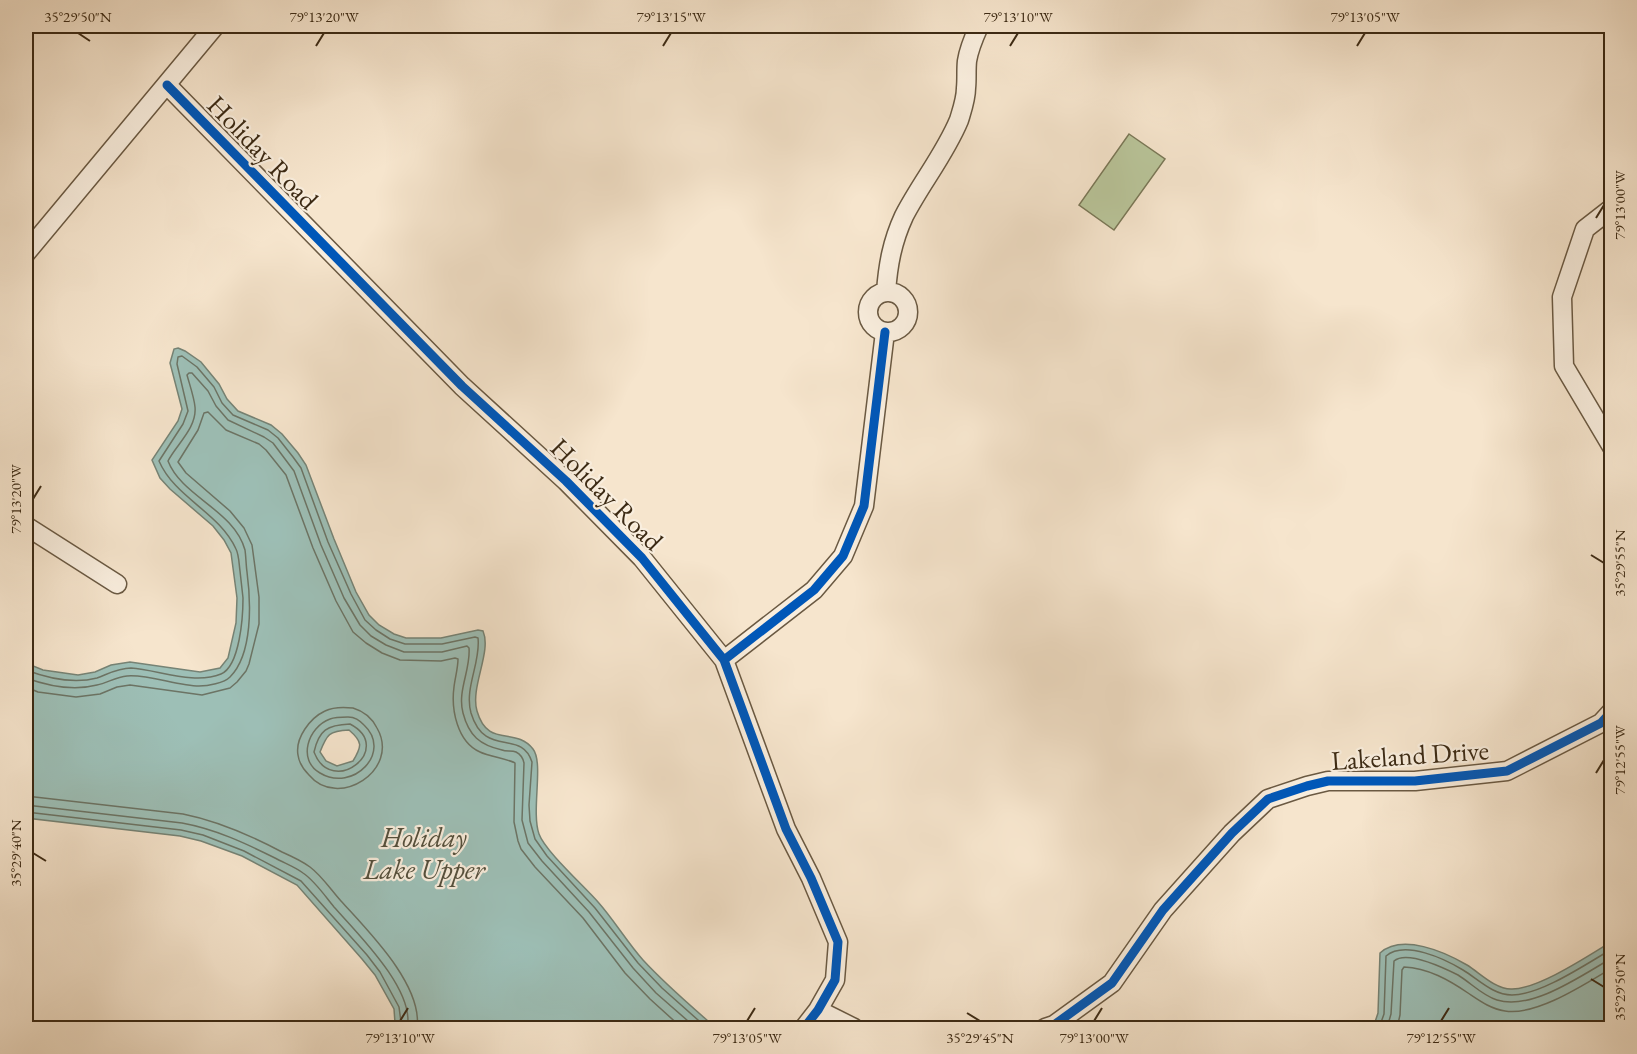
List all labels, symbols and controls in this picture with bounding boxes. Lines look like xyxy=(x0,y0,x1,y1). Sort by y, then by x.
text: 35°29'50"N xyxy=(44,7,112,26)
text: 79°13'20"W xyxy=(289,7,359,26)
text: 79°13'15"W xyxy=(636,7,706,26)
text: 79°13'10"W xyxy=(983,7,1053,26)
text: 79°13'05"W xyxy=(1330,7,1400,26)
street label: Holiday Road xyxy=(200,87,326,217)
text: 79°13'00"W xyxy=(1610,170,1629,240)
street label: Holiday Road xyxy=(543,430,671,558)
text: 79°13'20"W xyxy=(6,464,25,534)
text: 35°29'55"N xyxy=(1610,529,1629,597)
text: 79°12'55"W xyxy=(1610,725,1629,795)
street label: Lakeland Drive xyxy=(1330,732,1490,778)
text: 35°29'40"N xyxy=(6,819,25,887)
water label: Holiday Lake Upper xyxy=(362,819,486,887)
text: 35°29'50"N xyxy=(1610,953,1629,1021)
text: 79°13'10"W xyxy=(365,1028,435,1047)
text: 79°13'05"W xyxy=(712,1028,782,1047)
text: 35°29'45"N xyxy=(946,1028,1014,1047)
text: 79°13'00"W xyxy=(1059,1028,1129,1047)
text: 79°12'55"W xyxy=(1406,1028,1476,1047)

